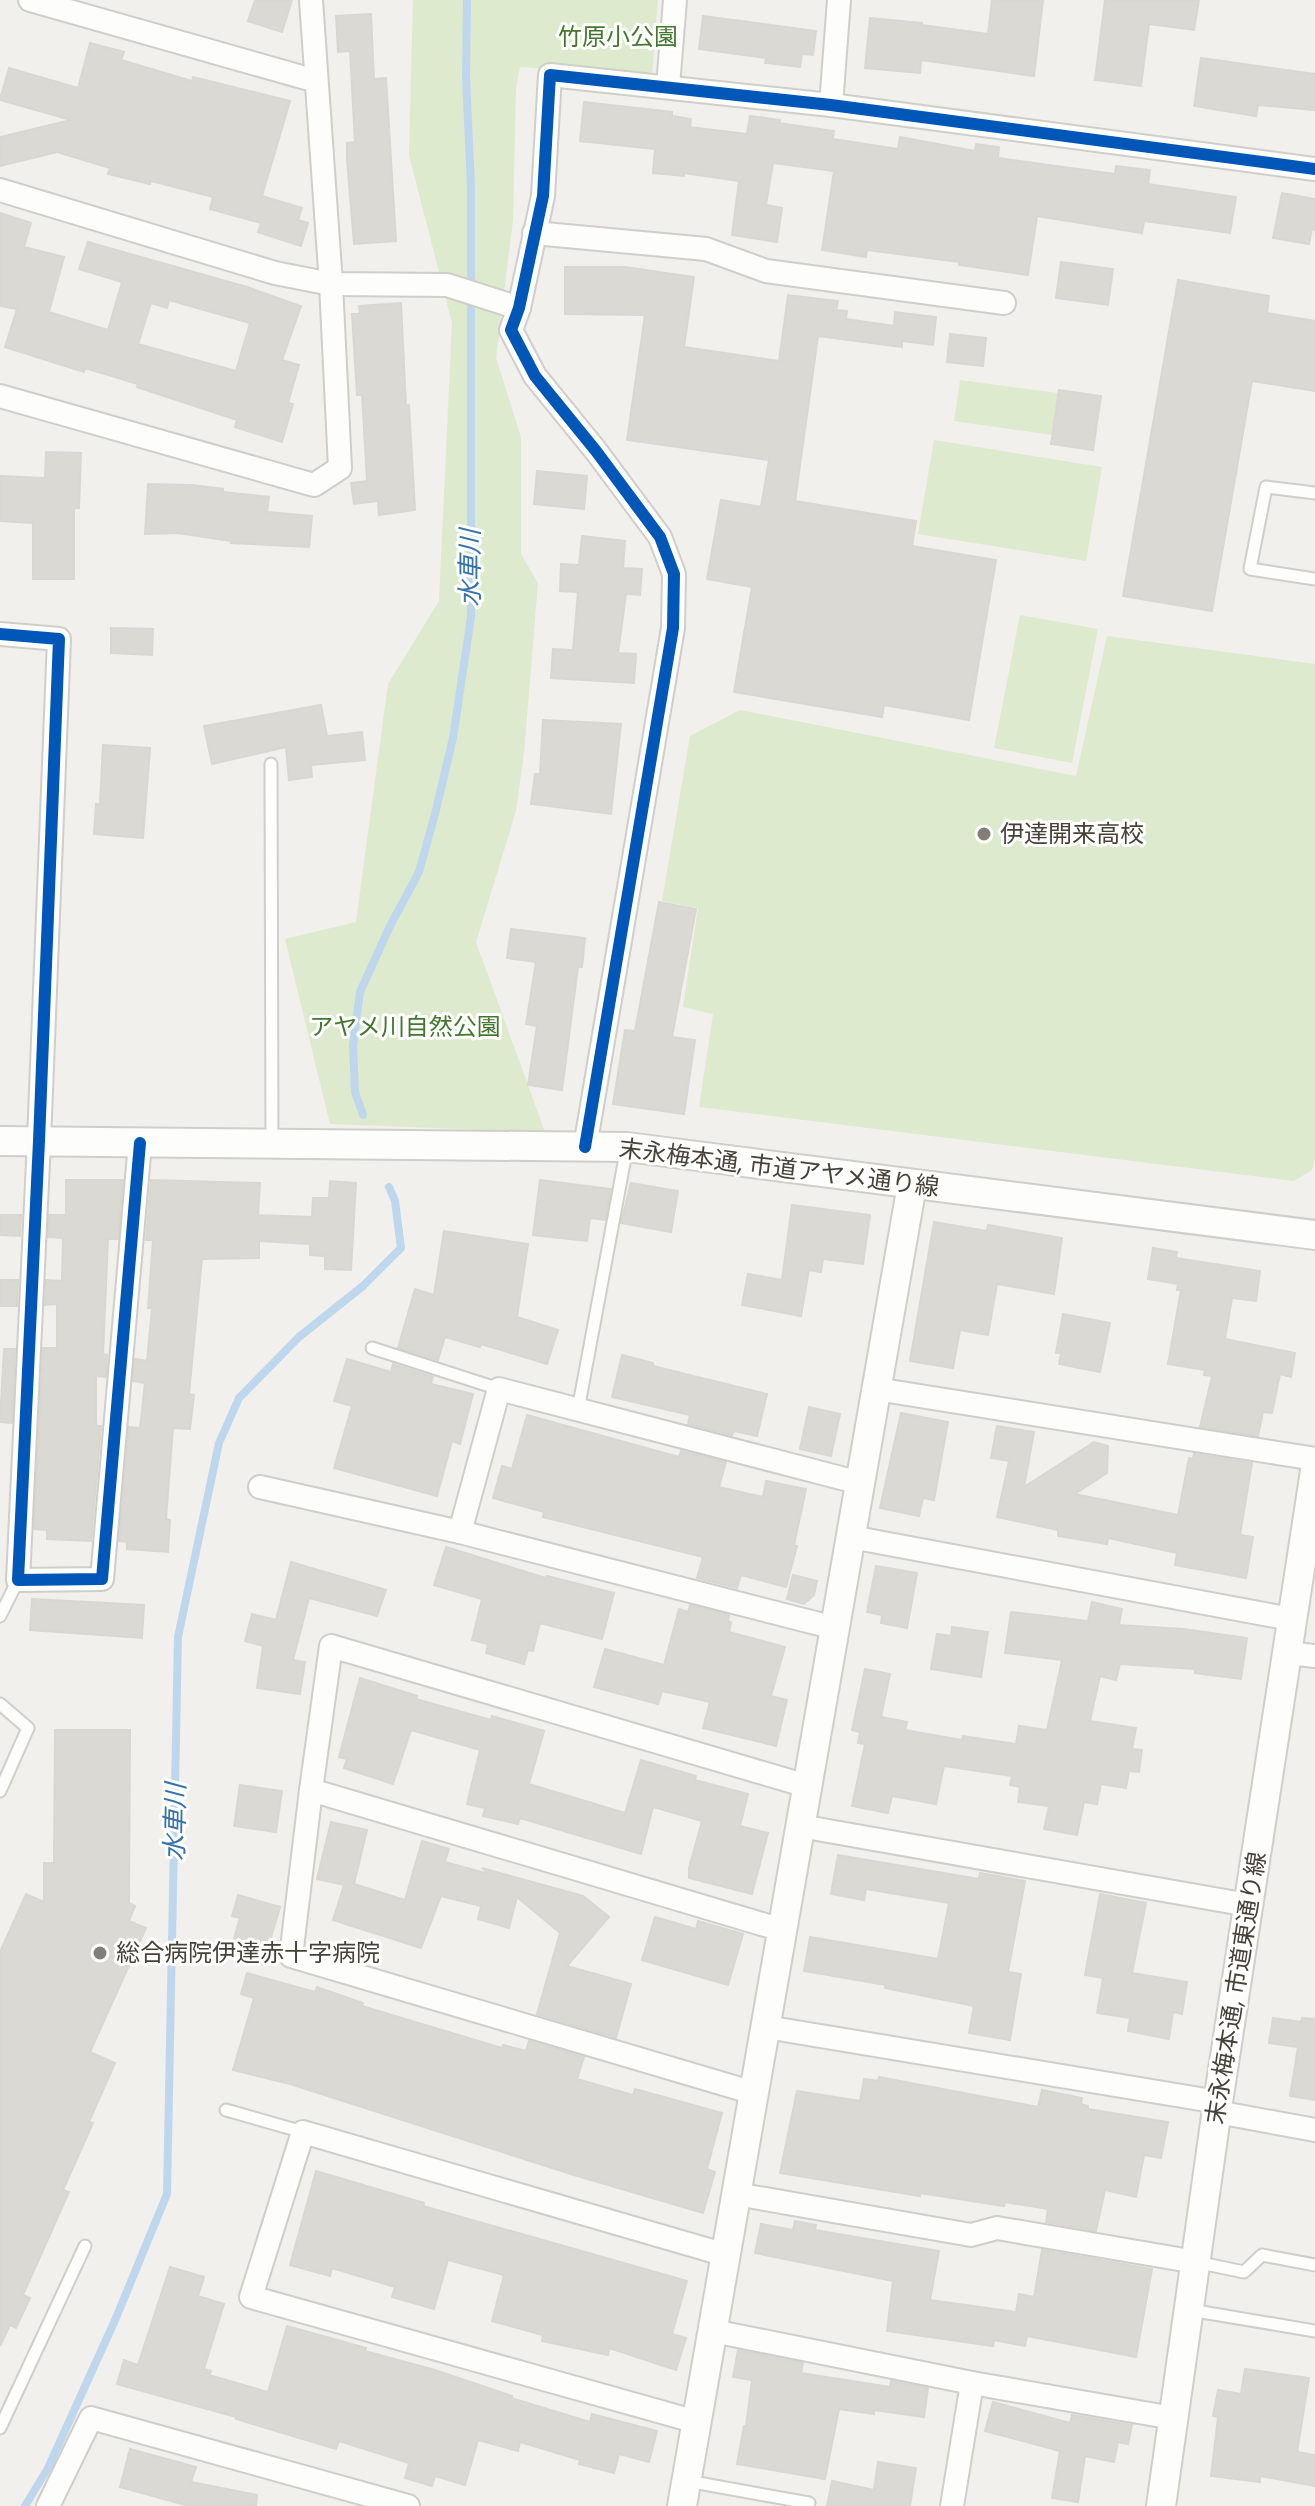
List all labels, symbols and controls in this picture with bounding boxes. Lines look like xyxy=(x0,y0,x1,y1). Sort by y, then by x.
park label: 竹原小公園 xyxy=(558,20,678,53)
water label: 水車川 xyxy=(452,526,488,607)
place label: 伊達開来高校 xyxy=(1000,817,1144,850)
marker: 伊達開来高校 xyxy=(975,825,993,843)
park label: アヤメ川自然公園 xyxy=(309,1010,501,1043)
street label: 末永梅本通, 市道アヤメ通り線 xyxy=(617,1131,941,1204)
water label: 水車川 xyxy=(156,1780,194,1861)
street label: 末永梅本通, 市道東通り線 xyxy=(1198,1849,1273,2126)
place label: 総合病院伊達赤十字病院 xyxy=(116,1936,380,1969)
marker: 総合病院伊達赤十字病院 xyxy=(91,1944,109,1962)

